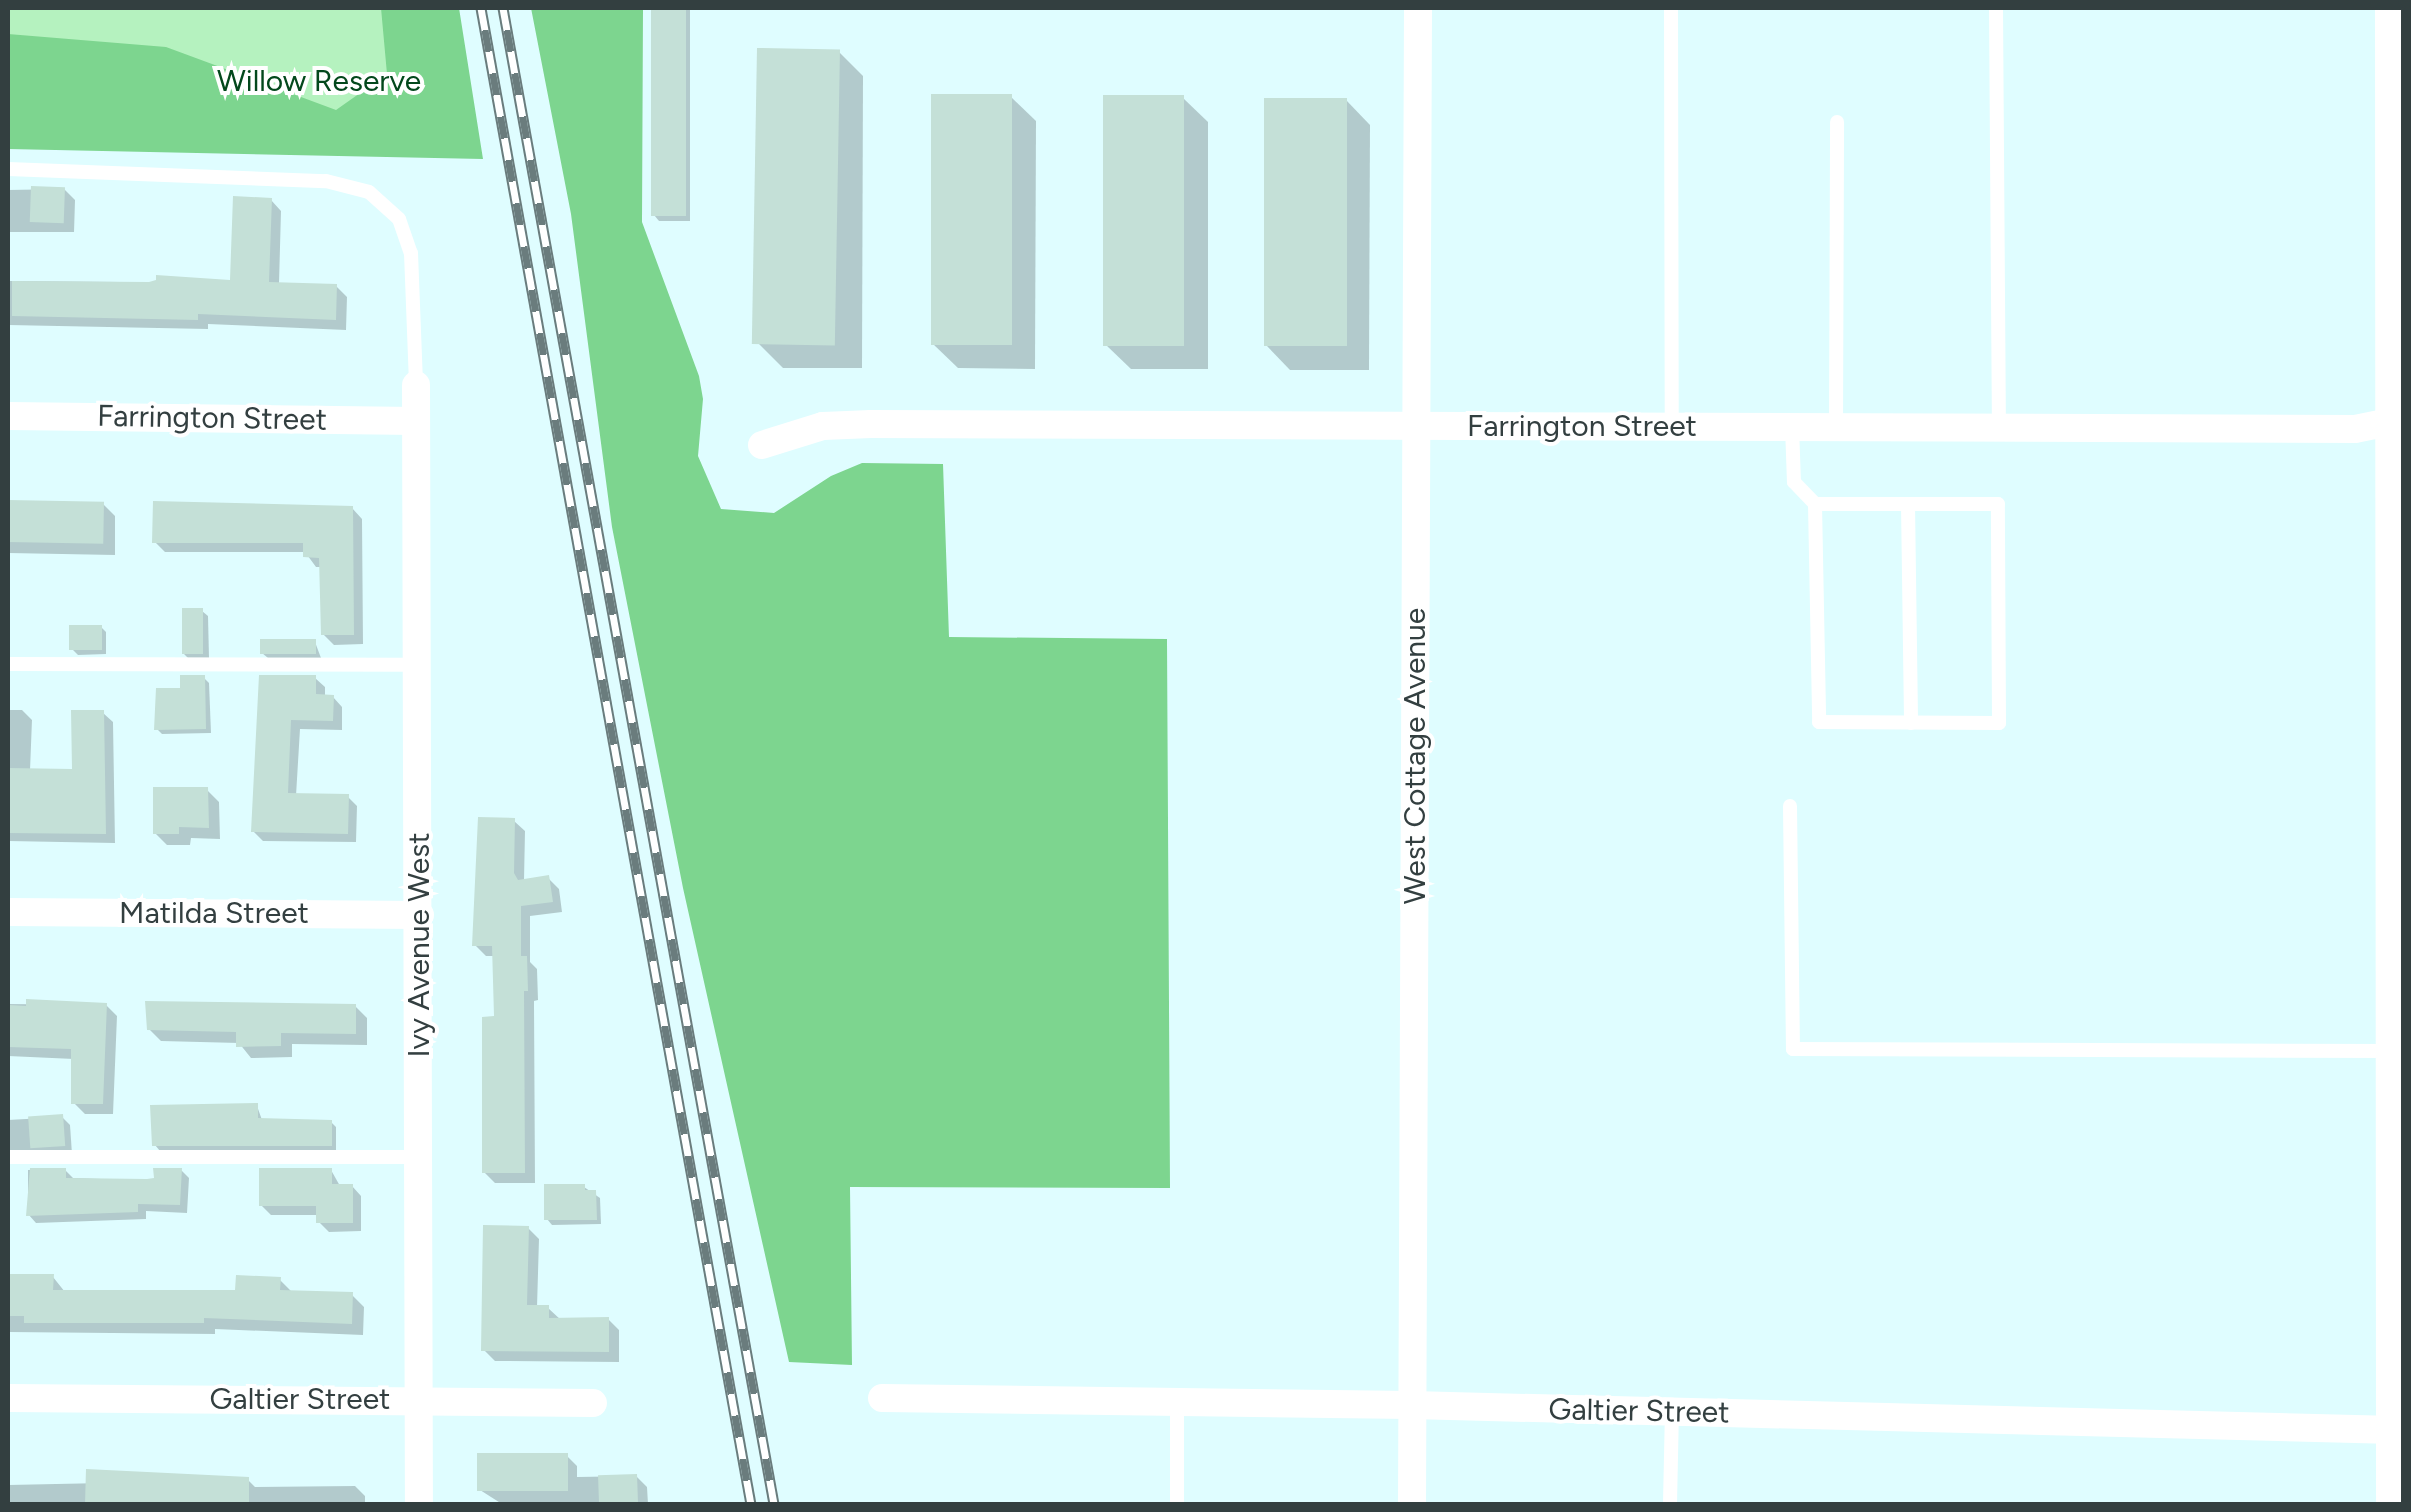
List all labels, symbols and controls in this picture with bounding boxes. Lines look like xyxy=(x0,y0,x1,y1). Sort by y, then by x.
park label: Willow Reserve xyxy=(217,63,421,99)
street label: Farrington Street xyxy=(97,398,327,438)
street label: Farrington Street xyxy=(1467,408,1697,444)
street label: West Cottage Avenue xyxy=(1397,608,1433,904)
street label: Ivy Avenue West xyxy=(401,832,437,1058)
street label: Matilda Street xyxy=(119,895,309,931)
street label: Galtier Street xyxy=(210,1381,390,1417)
street label: Galtier Street xyxy=(1548,1391,1730,1431)

